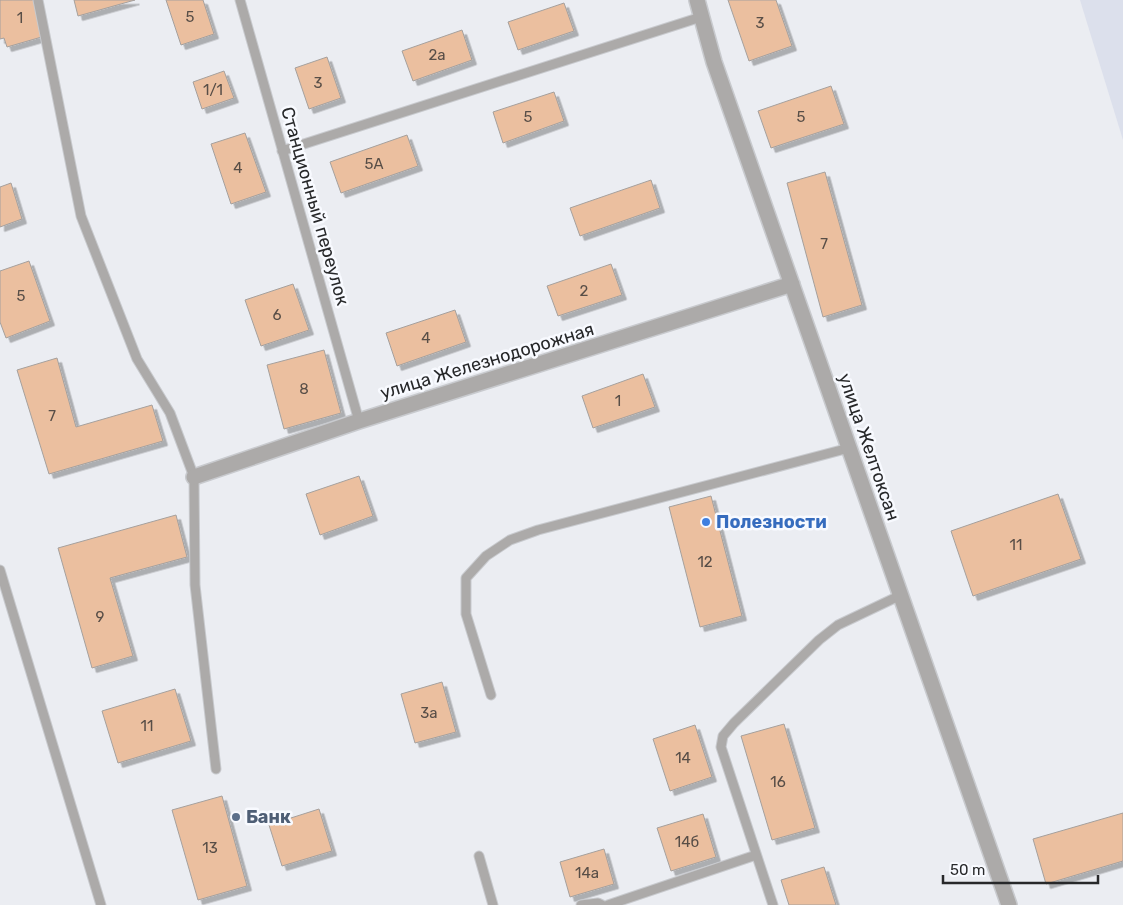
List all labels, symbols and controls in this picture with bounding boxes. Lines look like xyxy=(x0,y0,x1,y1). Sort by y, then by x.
house number: 5 xyxy=(186,8,195,26)
house number: 1 xyxy=(17,9,23,27)
house number: 3 xyxy=(755,14,765,32)
house number: 2а xyxy=(428,46,446,64)
house number: 3 xyxy=(313,74,323,92)
house number: 1/1 xyxy=(203,81,223,99)
street label: Станционный переулок xyxy=(276,104,354,308)
house number: 5 xyxy=(524,108,533,126)
house number: 5 xyxy=(797,108,806,126)
house number: 5А xyxy=(365,155,383,173)
house number: 4 xyxy=(233,159,243,177)
house number: 7 xyxy=(820,235,828,253)
house number: 2 xyxy=(580,282,589,300)
house number: 5 xyxy=(17,287,26,305)
house number: 6 xyxy=(272,306,282,324)
street label: улица Железнодорожная xyxy=(377,318,597,404)
house number: 4 xyxy=(421,329,431,347)
street label: улица Желтоксан xyxy=(834,371,904,523)
house number: 8 xyxy=(299,380,309,398)
house number: 1 xyxy=(615,392,621,410)
house number: 7 xyxy=(48,407,56,425)
place label: Полезности xyxy=(716,511,827,533)
marker: Полезности xyxy=(700,516,712,528)
house number: 11 xyxy=(1010,536,1022,554)
house number: 12 xyxy=(697,553,713,571)
house number: 9 xyxy=(96,608,105,626)
house number: 3а xyxy=(420,704,438,722)
house number: 11 xyxy=(141,717,153,735)
house number: 14 xyxy=(675,749,691,767)
house number: 16 xyxy=(770,773,786,791)
place label: Банк xyxy=(246,806,291,828)
marker: Банк xyxy=(230,811,242,823)
house number: 14б xyxy=(675,833,699,851)
house number: 13 xyxy=(202,839,218,857)
scale bar xyxy=(943,852,1098,884)
text: 50 m xyxy=(950,861,985,879)
house number: 14а xyxy=(575,864,599,882)

